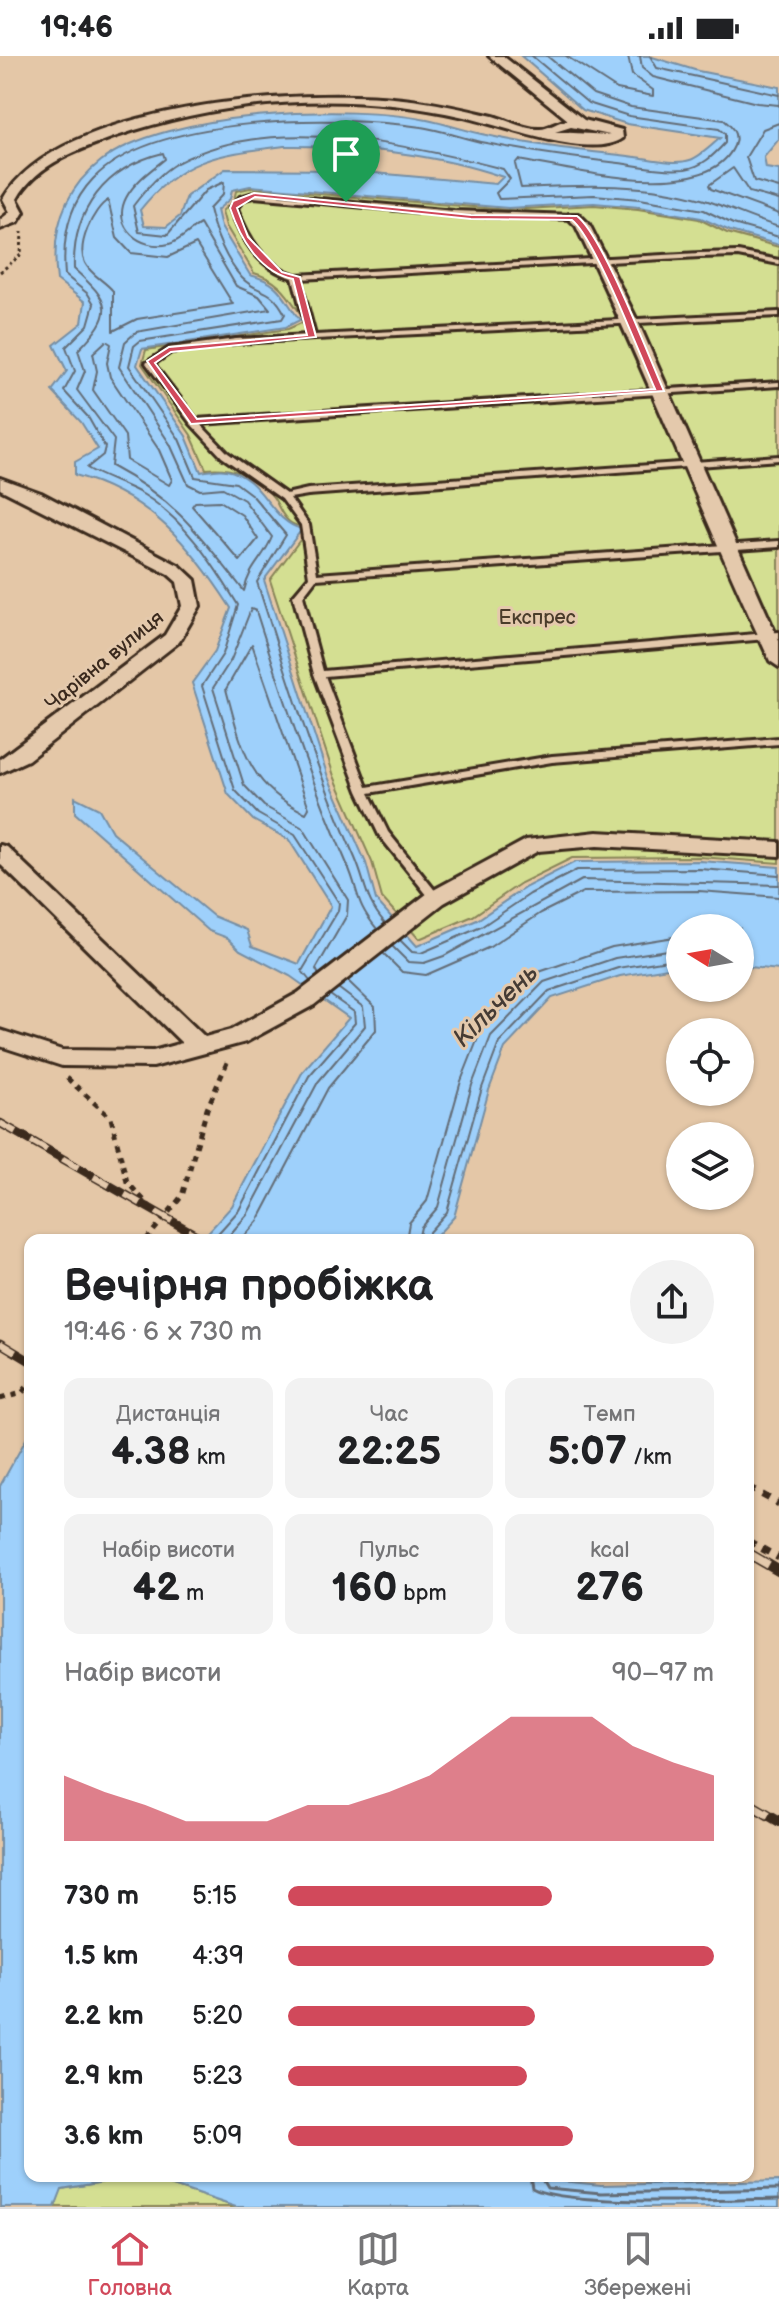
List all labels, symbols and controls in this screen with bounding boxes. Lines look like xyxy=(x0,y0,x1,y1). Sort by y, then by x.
text: 19:46 xyxy=(40,10,113,46)
pin xyxy=(312,120,380,202)
icon: arrive xyxy=(324,132,368,176)
street label: Чарівна вулиця xyxy=(41,606,169,716)
park label: Експрес xyxy=(499,606,576,630)
north arrow xyxy=(666,914,754,1002)
map controls xyxy=(666,914,754,1210)
water label: Кільчень xyxy=(447,958,545,1054)
button: locate xyxy=(666,1018,754,1106)
button: layers xyxy=(666,1122,754,1210)
text: Вечірня пробіжка xyxy=(64,1260,433,1313)
button: share xyxy=(630,1260,714,1344)
text: 19:46 · 6 × 730 m xyxy=(64,1317,262,1348)
text: Дистанція xyxy=(116,1401,221,1428)
text: Час xyxy=(370,1401,408,1428)
text: Темп xyxy=(584,1401,636,1428)
text: 4.38 xyxy=(111,1428,191,1476)
text: 22:25 xyxy=(337,1428,441,1476)
text: 5:07 xyxy=(547,1428,627,1476)
text: km xyxy=(191,1444,226,1471)
text: /km xyxy=(627,1444,672,1471)
text: Набір висоти xyxy=(102,1537,235,1564)
text: Пульс xyxy=(359,1537,419,1564)
text: kcal xyxy=(590,1537,629,1564)
text: 42 xyxy=(132,1564,180,1612)
text: 160 xyxy=(331,1564,397,1612)
text: 276 xyxy=(575,1564,644,1612)
text: m xyxy=(180,1580,204,1607)
text: bpm xyxy=(397,1580,447,1607)
text: Набір висоти xyxy=(64,1658,222,1689)
text: 90–97 m xyxy=(612,1658,714,1689)
text: 730 m xyxy=(64,1881,139,1912)
text: 5:15 xyxy=(192,1881,237,1912)
text: 1.5 km xyxy=(64,1941,139,1972)
text: 4:39 xyxy=(192,1941,244,1972)
text: 2.2 km xyxy=(64,2001,144,2032)
text: 5:20 xyxy=(192,2001,243,2032)
text: 2.9 km xyxy=(64,2061,143,2092)
text: 5:23 xyxy=(192,2061,243,2092)
text: 3.6 km xyxy=(64,2121,143,2152)
text: 5:09 xyxy=(192,2121,242,2152)
tab: Головна xyxy=(88,2227,172,2302)
tab: Карта xyxy=(347,2227,409,2302)
tab: Збережені xyxy=(584,2227,691,2302)

